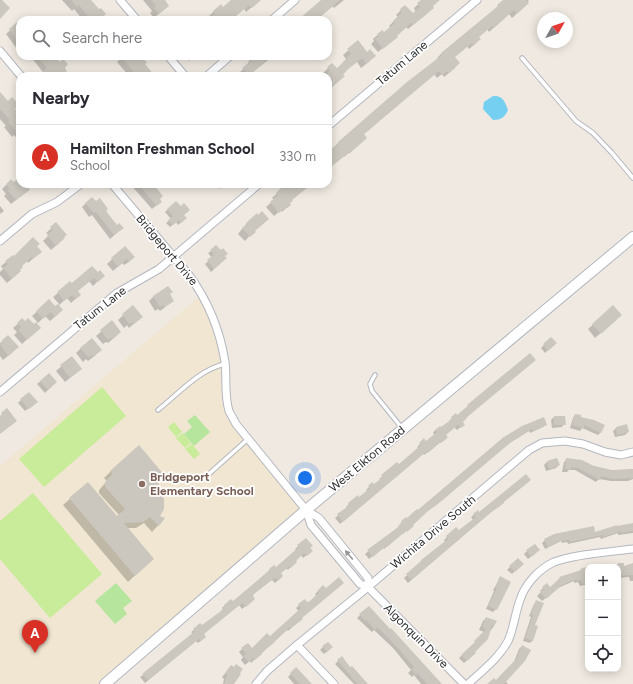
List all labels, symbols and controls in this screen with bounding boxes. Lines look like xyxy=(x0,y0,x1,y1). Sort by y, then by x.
north arrow xyxy=(537,12,573,48)
search box xyxy=(16,16,332,60)
icon: search xyxy=(30,27,52,49)
text: Search here xyxy=(62,29,142,47)
street label: Tatum Lane xyxy=(374,37,431,88)
text: Nearby xyxy=(32,88,90,108)
text: Hamilton Freshman School xyxy=(70,140,254,158)
text: A xyxy=(40,149,50,164)
text: 330 m xyxy=(279,149,316,164)
text: School xyxy=(70,158,110,173)
street label: Bridgeport Drive xyxy=(133,212,201,289)
street label: Tatum Lane xyxy=(71,283,129,333)
street label: West Elkton Road xyxy=(326,423,408,495)
your location xyxy=(295,468,315,488)
place label: Bridgeport Elementary School xyxy=(150,470,254,498)
marker: Bridgeport Elementary School xyxy=(137,479,147,489)
street label: Wichita Drive South xyxy=(388,492,479,572)
one-way arrow xyxy=(345,549,354,560)
map controls xyxy=(585,564,621,672)
button: + xyxy=(585,564,621,600)
button: − xyxy=(585,600,621,636)
street label: Algonquin Drive xyxy=(381,601,451,671)
pin: A xyxy=(22,620,48,653)
button: locate xyxy=(585,636,621,672)

